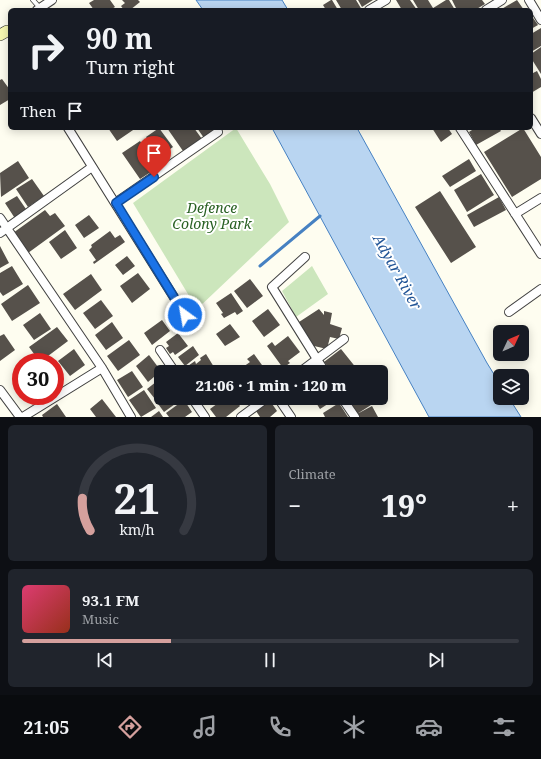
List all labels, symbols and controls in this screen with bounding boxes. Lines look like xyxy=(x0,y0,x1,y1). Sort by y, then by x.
text: 90 m xyxy=(86,19,153,57)
icon: right xyxy=(20,24,72,76)
text: Turn right xyxy=(86,55,175,79)
icon: arrive xyxy=(64,100,86,122)
text: Then xyxy=(20,101,56,121)
pin xyxy=(137,136,171,177)
icon: arrive xyxy=(143,142,165,164)
park label: Defence Colony Park xyxy=(172,198,253,233)
water label: Adyar River xyxy=(368,229,427,314)
position arrow xyxy=(164,294,206,336)
north arrow xyxy=(493,325,529,361)
map controls xyxy=(493,325,529,405)
speed limit sign: 30 xyxy=(12,353,64,405)
button: layers xyxy=(493,369,529,405)
text: 21:06 · 1 min · 120 m xyxy=(195,375,347,395)
text: Climate xyxy=(289,465,336,483)
text: 21 xyxy=(114,470,161,526)
text: 19° xyxy=(381,485,427,526)
text: − xyxy=(289,490,301,520)
text: + xyxy=(507,490,519,520)
text: km/h xyxy=(120,520,155,539)
text: 93.1 FM xyxy=(82,590,139,610)
text: Music xyxy=(82,610,119,628)
icon: previous xyxy=(94,649,116,671)
icon: pause xyxy=(259,649,281,671)
icon: next xyxy=(425,649,447,671)
icon: directions xyxy=(116,713,144,741)
icon: music xyxy=(191,713,219,741)
icon: phone xyxy=(266,713,294,741)
icon: climate xyxy=(340,713,368,741)
icon: car xyxy=(415,713,443,741)
icon: filters xyxy=(490,713,518,741)
text: 21:05 xyxy=(23,715,70,739)

